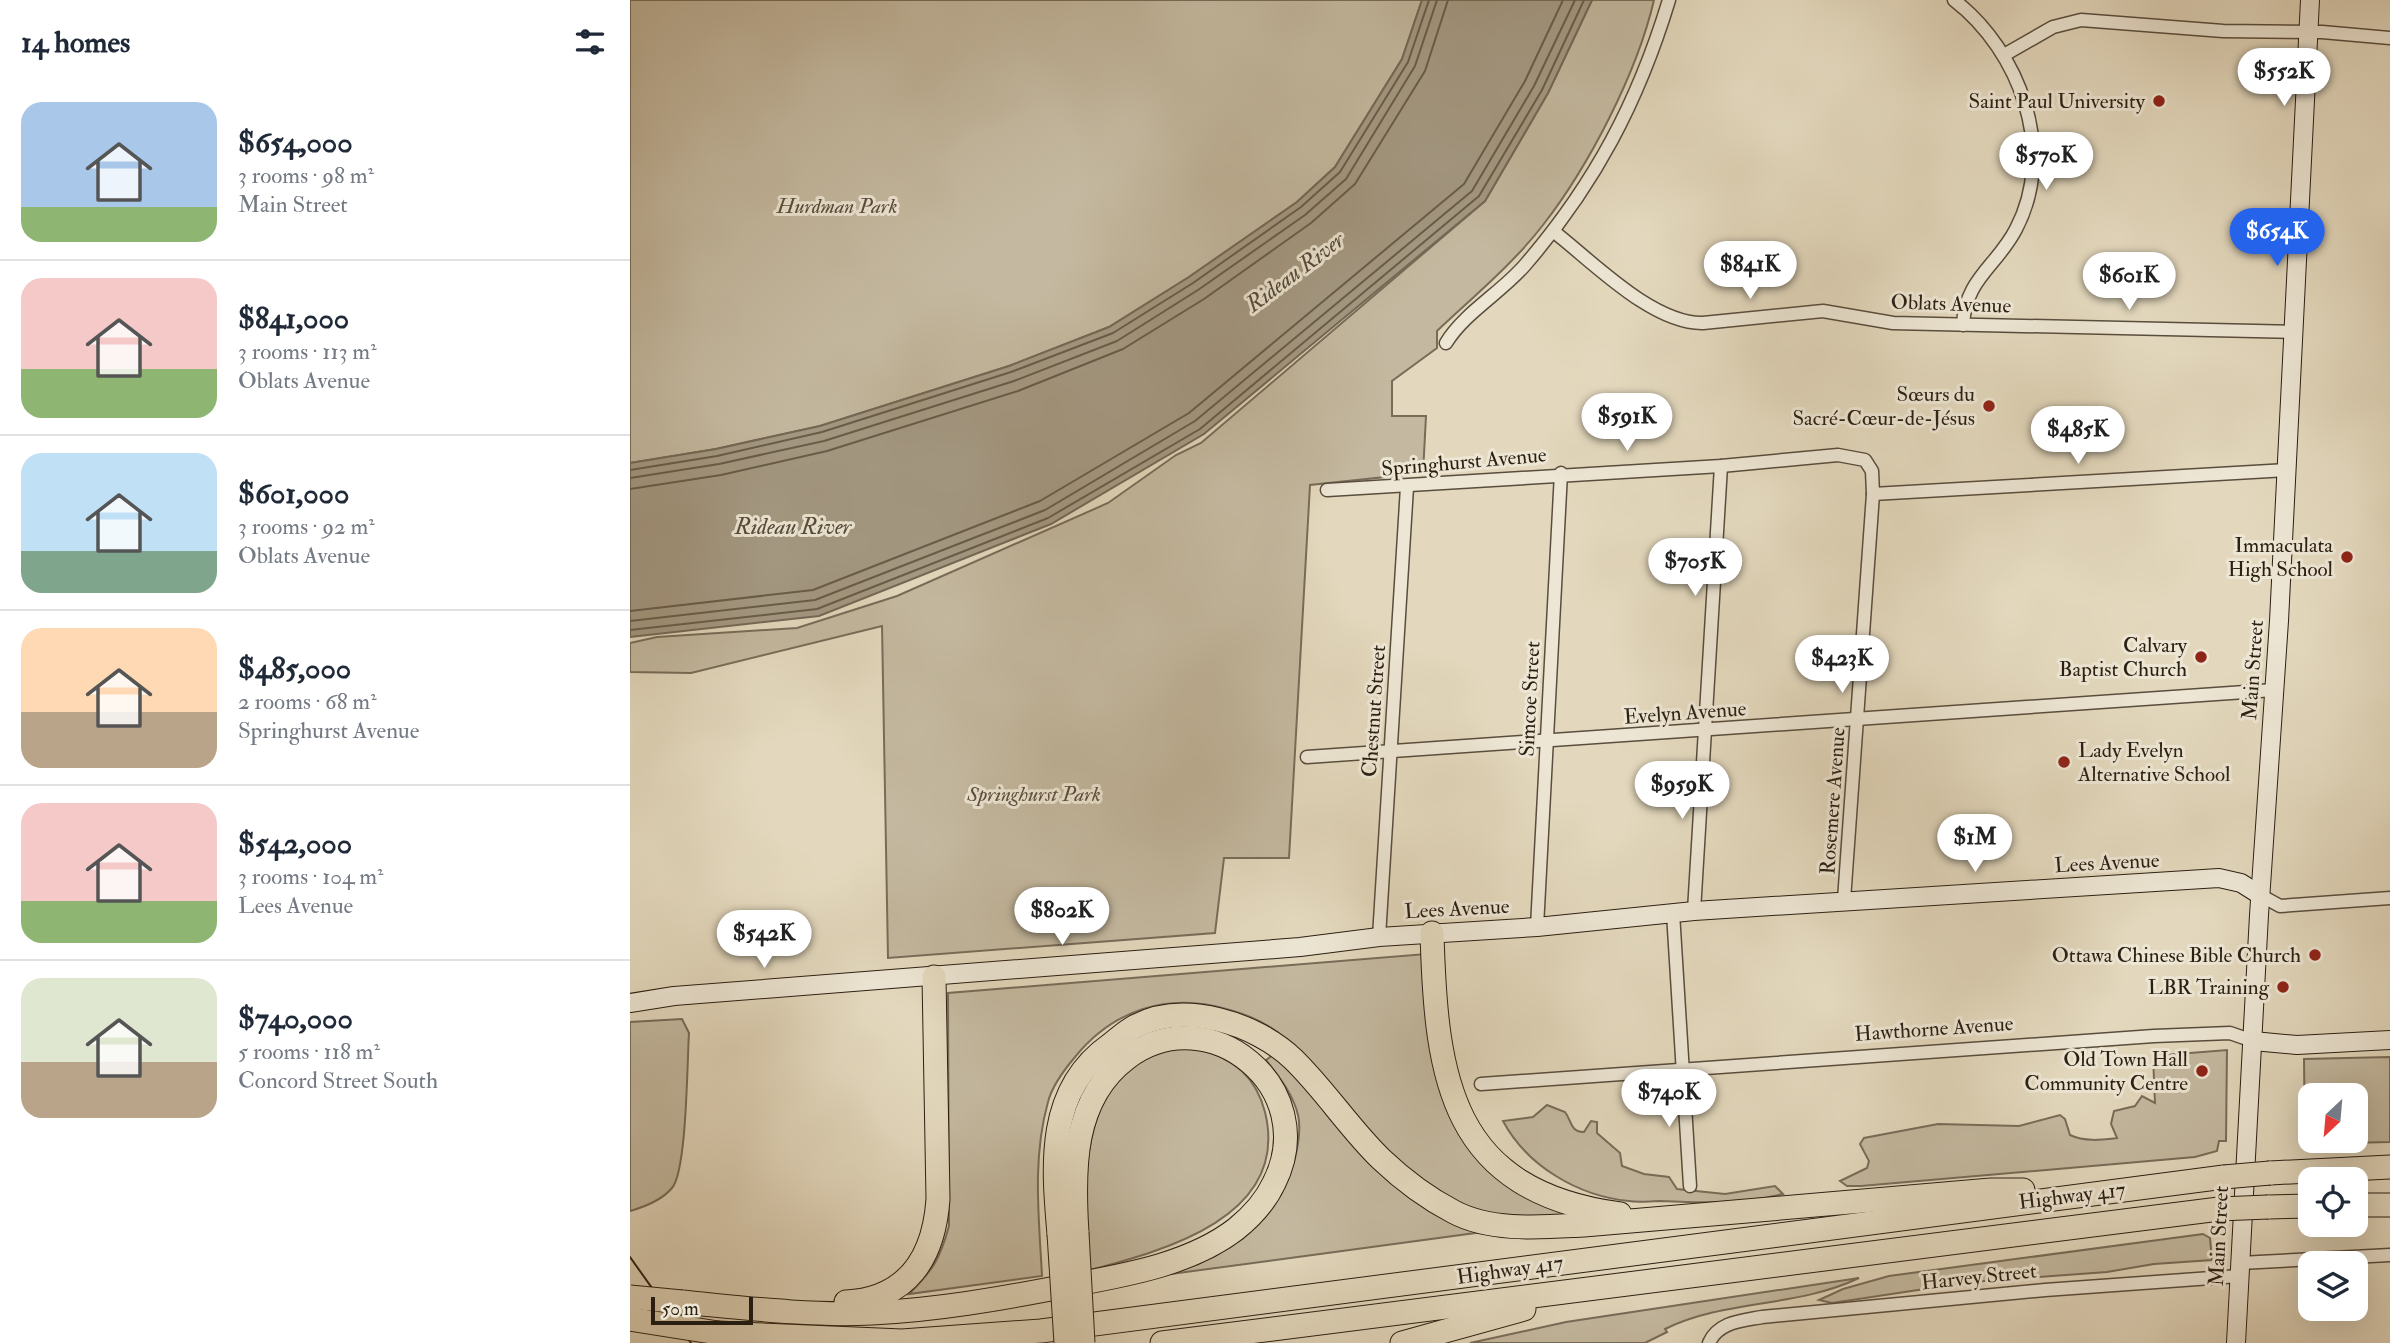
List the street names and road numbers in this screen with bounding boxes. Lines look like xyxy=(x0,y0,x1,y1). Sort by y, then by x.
street label: Oblats Avenue xyxy=(1890,288,2012,320)
street label: Springhurst Avenue xyxy=(1380,441,1548,483)
street label: Main Street xyxy=(2236,619,2270,721)
street label: Simcoe Street xyxy=(1513,640,1547,757)
street label: Chestnut Street xyxy=(1356,644,1392,778)
street label: Evelyn Avenue xyxy=(1623,695,1747,731)
street label: Rosemere Avenue xyxy=(1814,726,1852,876)
street label: Lees Avenue xyxy=(2054,847,2160,879)
street label: Lees Avenue xyxy=(1404,893,1510,925)
street label: Hawthorne Avenue xyxy=(1854,1010,2015,1048)
street label: Highway 417 xyxy=(2017,1176,2127,1216)
street label: Main Street xyxy=(2203,1185,2235,1287)
street label: Highway 417 xyxy=(1455,1249,1565,1291)
street label: Harvey Street xyxy=(1920,1258,2038,1296)

